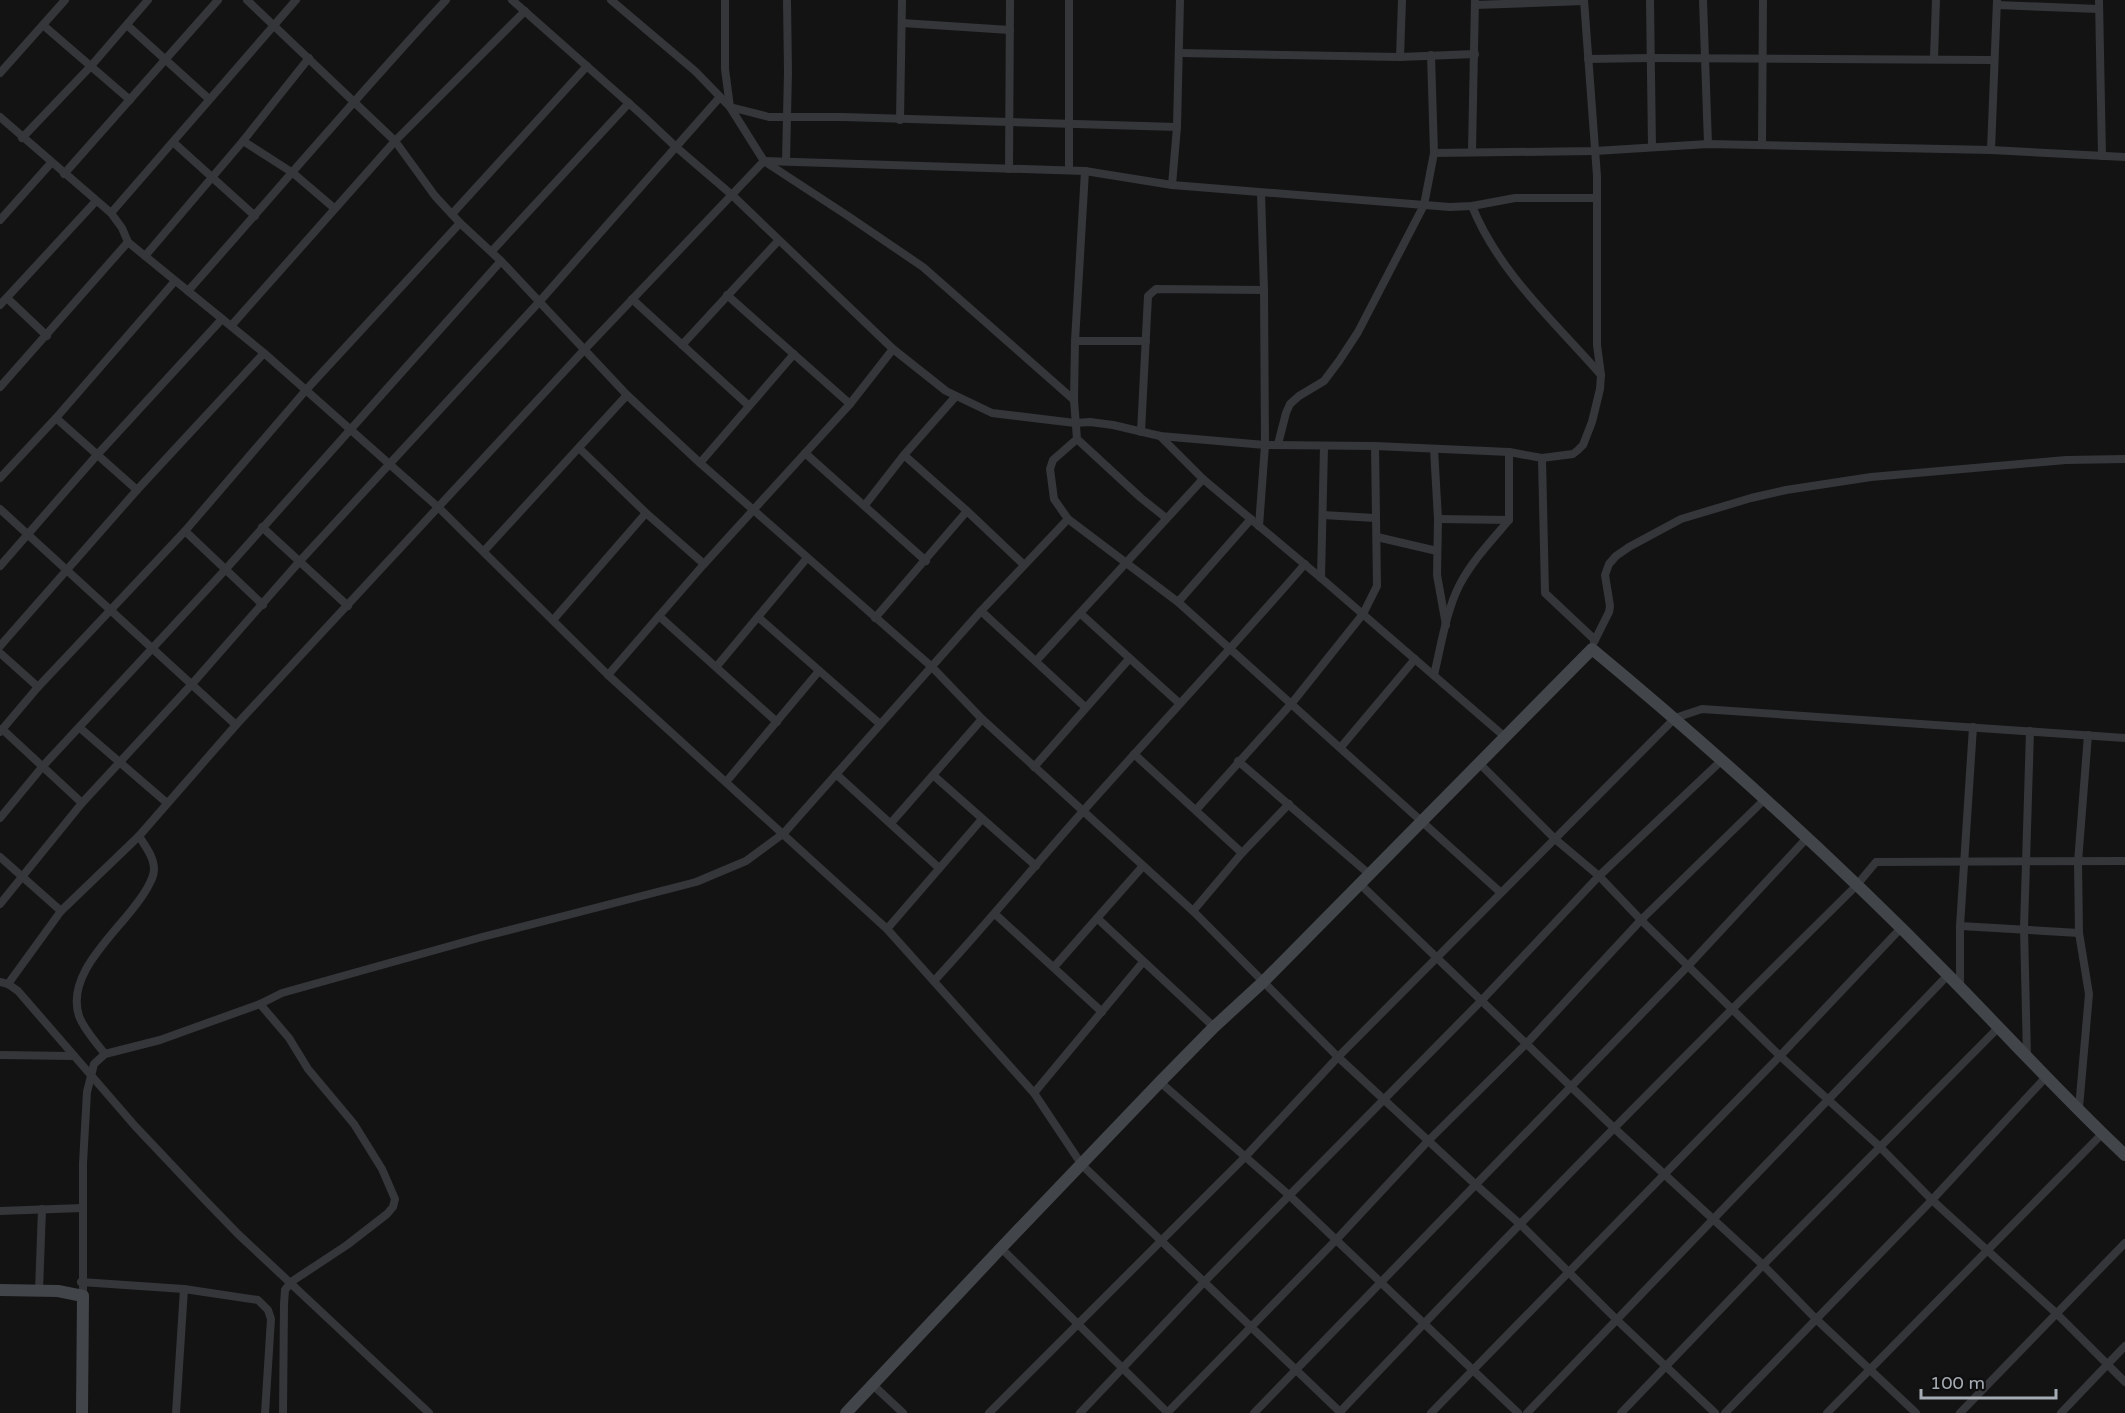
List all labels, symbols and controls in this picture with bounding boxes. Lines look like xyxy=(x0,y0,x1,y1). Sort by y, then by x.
scale bar xyxy=(1921,1362,2056,1400)
text: 100 m xyxy=(1930,1372,1985,1394)

